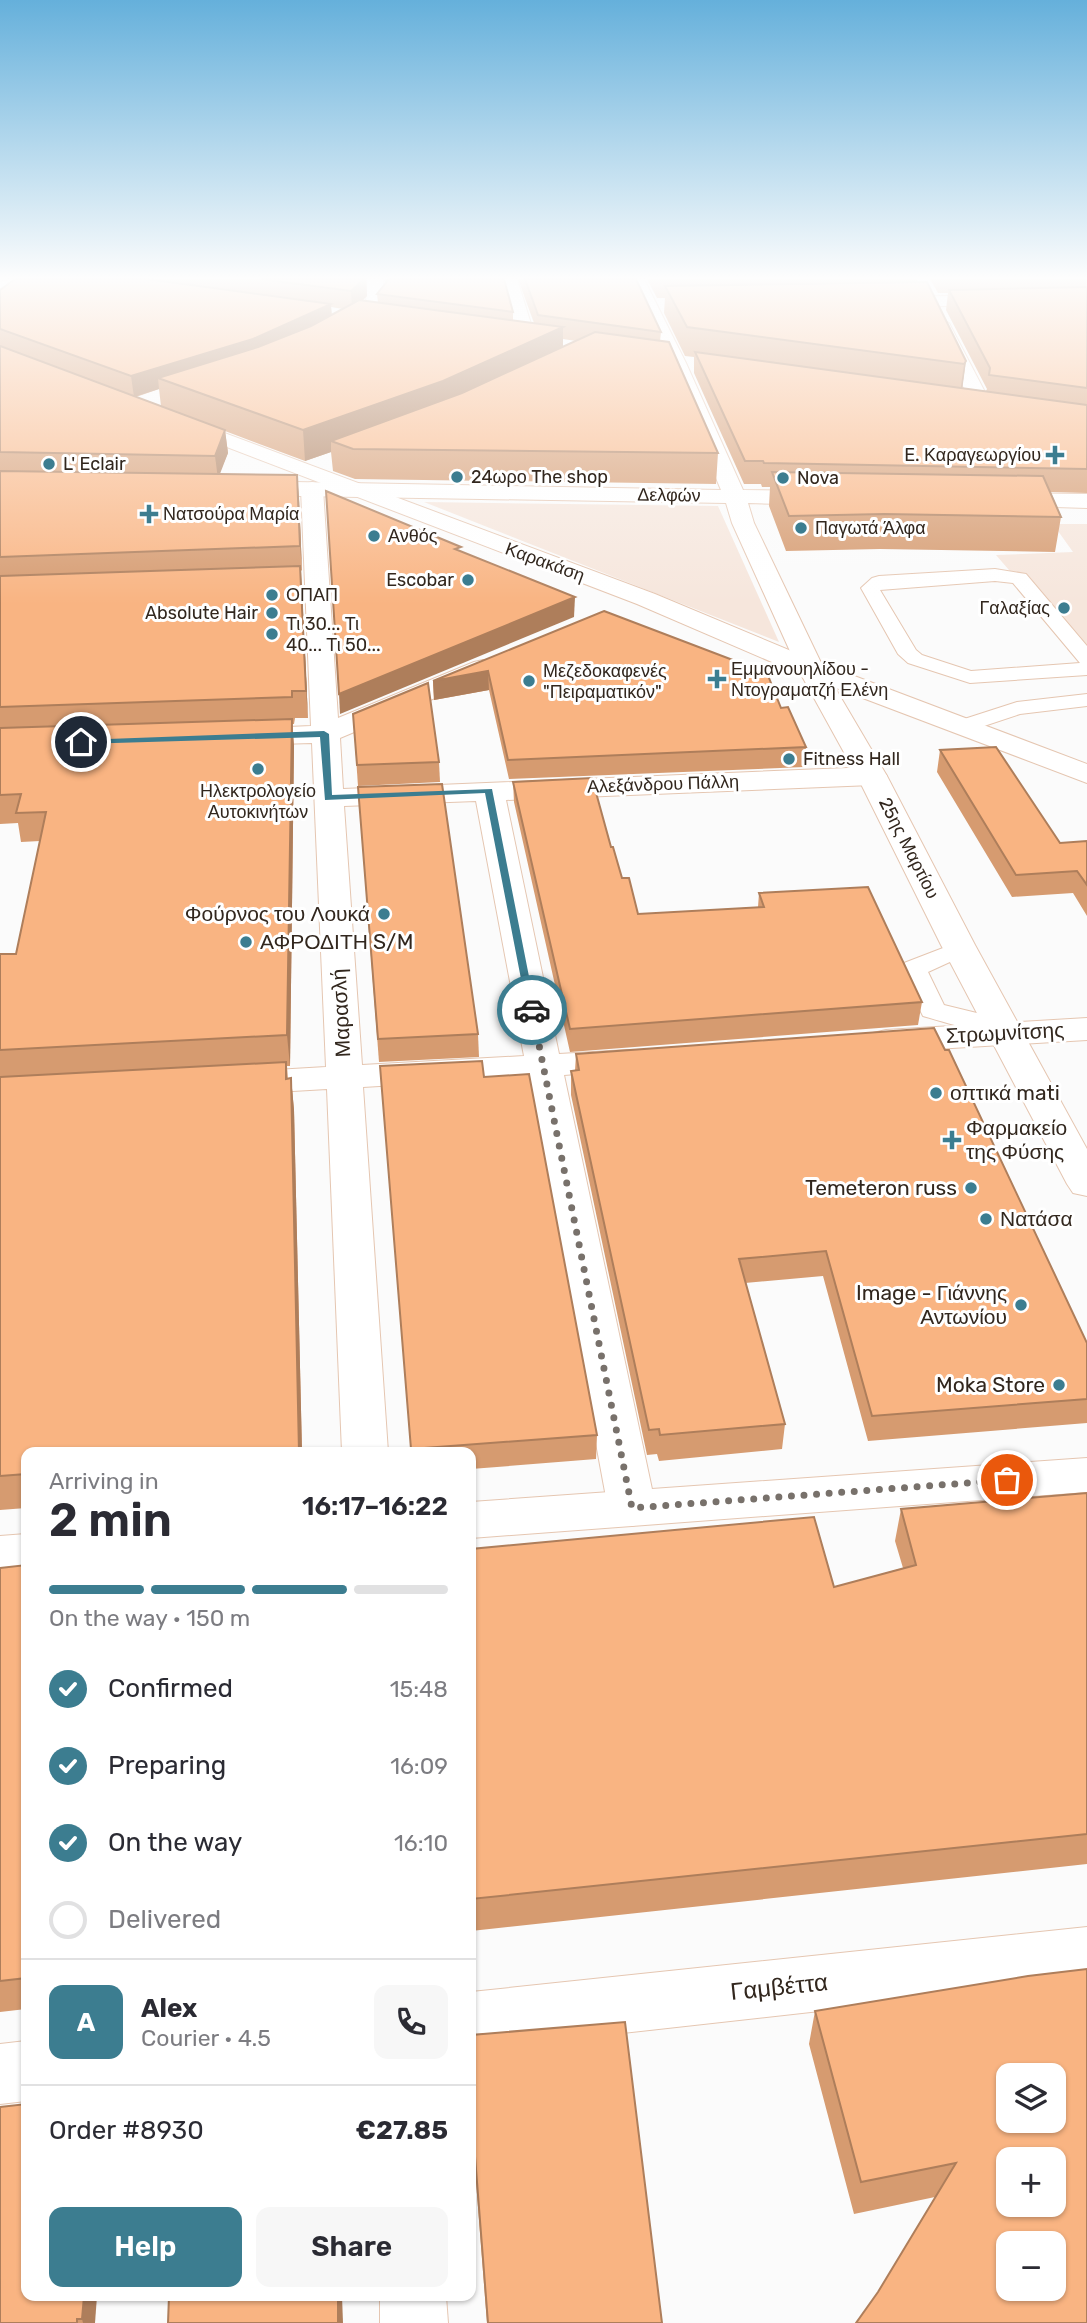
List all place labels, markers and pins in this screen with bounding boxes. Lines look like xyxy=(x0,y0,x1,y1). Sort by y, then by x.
place label: E. Καραγεωργίου xyxy=(904,444,1041,466)
marker: E. Καραγεωργίου xyxy=(1047,447,1063,463)
place label: L' Eclair xyxy=(63,453,126,475)
marker: L' Eclair xyxy=(41,456,57,472)
place label: 24ωρο The shop xyxy=(471,466,608,488)
place label: Nova xyxy=(797,467,839,489)
marker: 24ωρο The shop xyxy=(449,469,465,485)
marker: Nova xyxy=(775,470,791,486)
place label: Νατσούρα Μαρία xyxy=(163,503,299,525)
marker: Νατσούρα Μαρία xyxy=(141,506,157,522)
place label: Παγωτά Άλφα xyxy=(815,517,926,539)
marker: Παγωτά Άλφα xyxy=(793,520,809,536)
place label: Ανθός xyxy=(388,525,438,547)
marker: Ανθός xyxy=(366,528,382,544)
place label: Escobar xyxy=(386,569,454,591)
marker: Escobar xyxy=(460,572,476,588)
place label: ΟΠΑΠ xyxy=(286,584,338,606)
marker: ΟΠΑΠ xyxy=(264,587,280,603)
place label: Γαλαξίας xyxy=(979,597,1050,619)
marker: Γαλαξίας xyxy=(1056,600,1072,616)
place label: Absolute Hair xyxy=(145,602,258,624)
marker: Absolute Hair xyxy=(264,605,280,621)
place label: Τι 30... Τι 40... Τι 50... xyxy=(286,613,381,656)
marker: Τι 30... Τι 40... Τι 50... xyxy=(264,626,280,642)
place label: Εμμανουηλίδου - Ντογραματζή Ελένη xyxy=(731,658,888,701)
place label: Μεζεδοκαφενές "Πειραματικόν" xyxy=(543,660,667,703)
marker: Εμμανουηλίδου - Ντογραματζή Ελένη xyxy=(709,671,725,687)
marker: Μεζεδοκαφενές "Πειραματικόν" xyxy=(521,673,537,689)
pin xyxy=(51,712,111,772)
place label: Fitness Hall xyxy=(803,748,900,770)
marker: Fitness Hall xyxy=(781,751,797,767)
marker: Ηλεκτρολογείο Αυτοκινήτων xyxy=(250,761,266,777)
place label: Ηλεκτρολογείο Αυτοκινήτων xyxy=(200,780,316,823)
place label: Φούρνος του Λουκά xyxy=(185,901,370,926)
marker: Φούρνος του Λουκά xyxy=(376,906,392,922)
place label: ΑΦΡΟΔΙΤΗ S/M xyxy=(260,929,414,954)
marker: ΑΦΡΟΔΙΤΗ S/M xyxy=(238,934,254,950)
place label: οπτικά mati xyxy=(950,1080,1060,1105)
marker: οπτικά mati xyxy=(928,1085,944,1101)
place label: Φαρμακείο της Φύσης xyxy=(966,1115,1067,1164)
marker: Φαρμακείο της Φύσης xyxy=(944,1132,960,1148)
place label: Temeteron russ xyxy=(805,1175,957,1200)
marker: Temeteron russ xyxy=(963,1180,979,1196)
place label: Νατάσα xyxy=(1000,1206,1073,1231)
marker: Νατάσα xyxy=(978,1211,994,1227)
place label: Image - Γιάννης Αντωνίου xyxy=(856,1280,1007,1329)
marker: Image - Γιάννης Αντωνίου xyxy=(1013,1297,1029,1313)
place label: Moka Store xyxy=(936,1372,1045,1397)
marker: Moka Store xyxy=(1051,1377,1067,1393)
pin xyxy=(977,1450,1037,1510)

